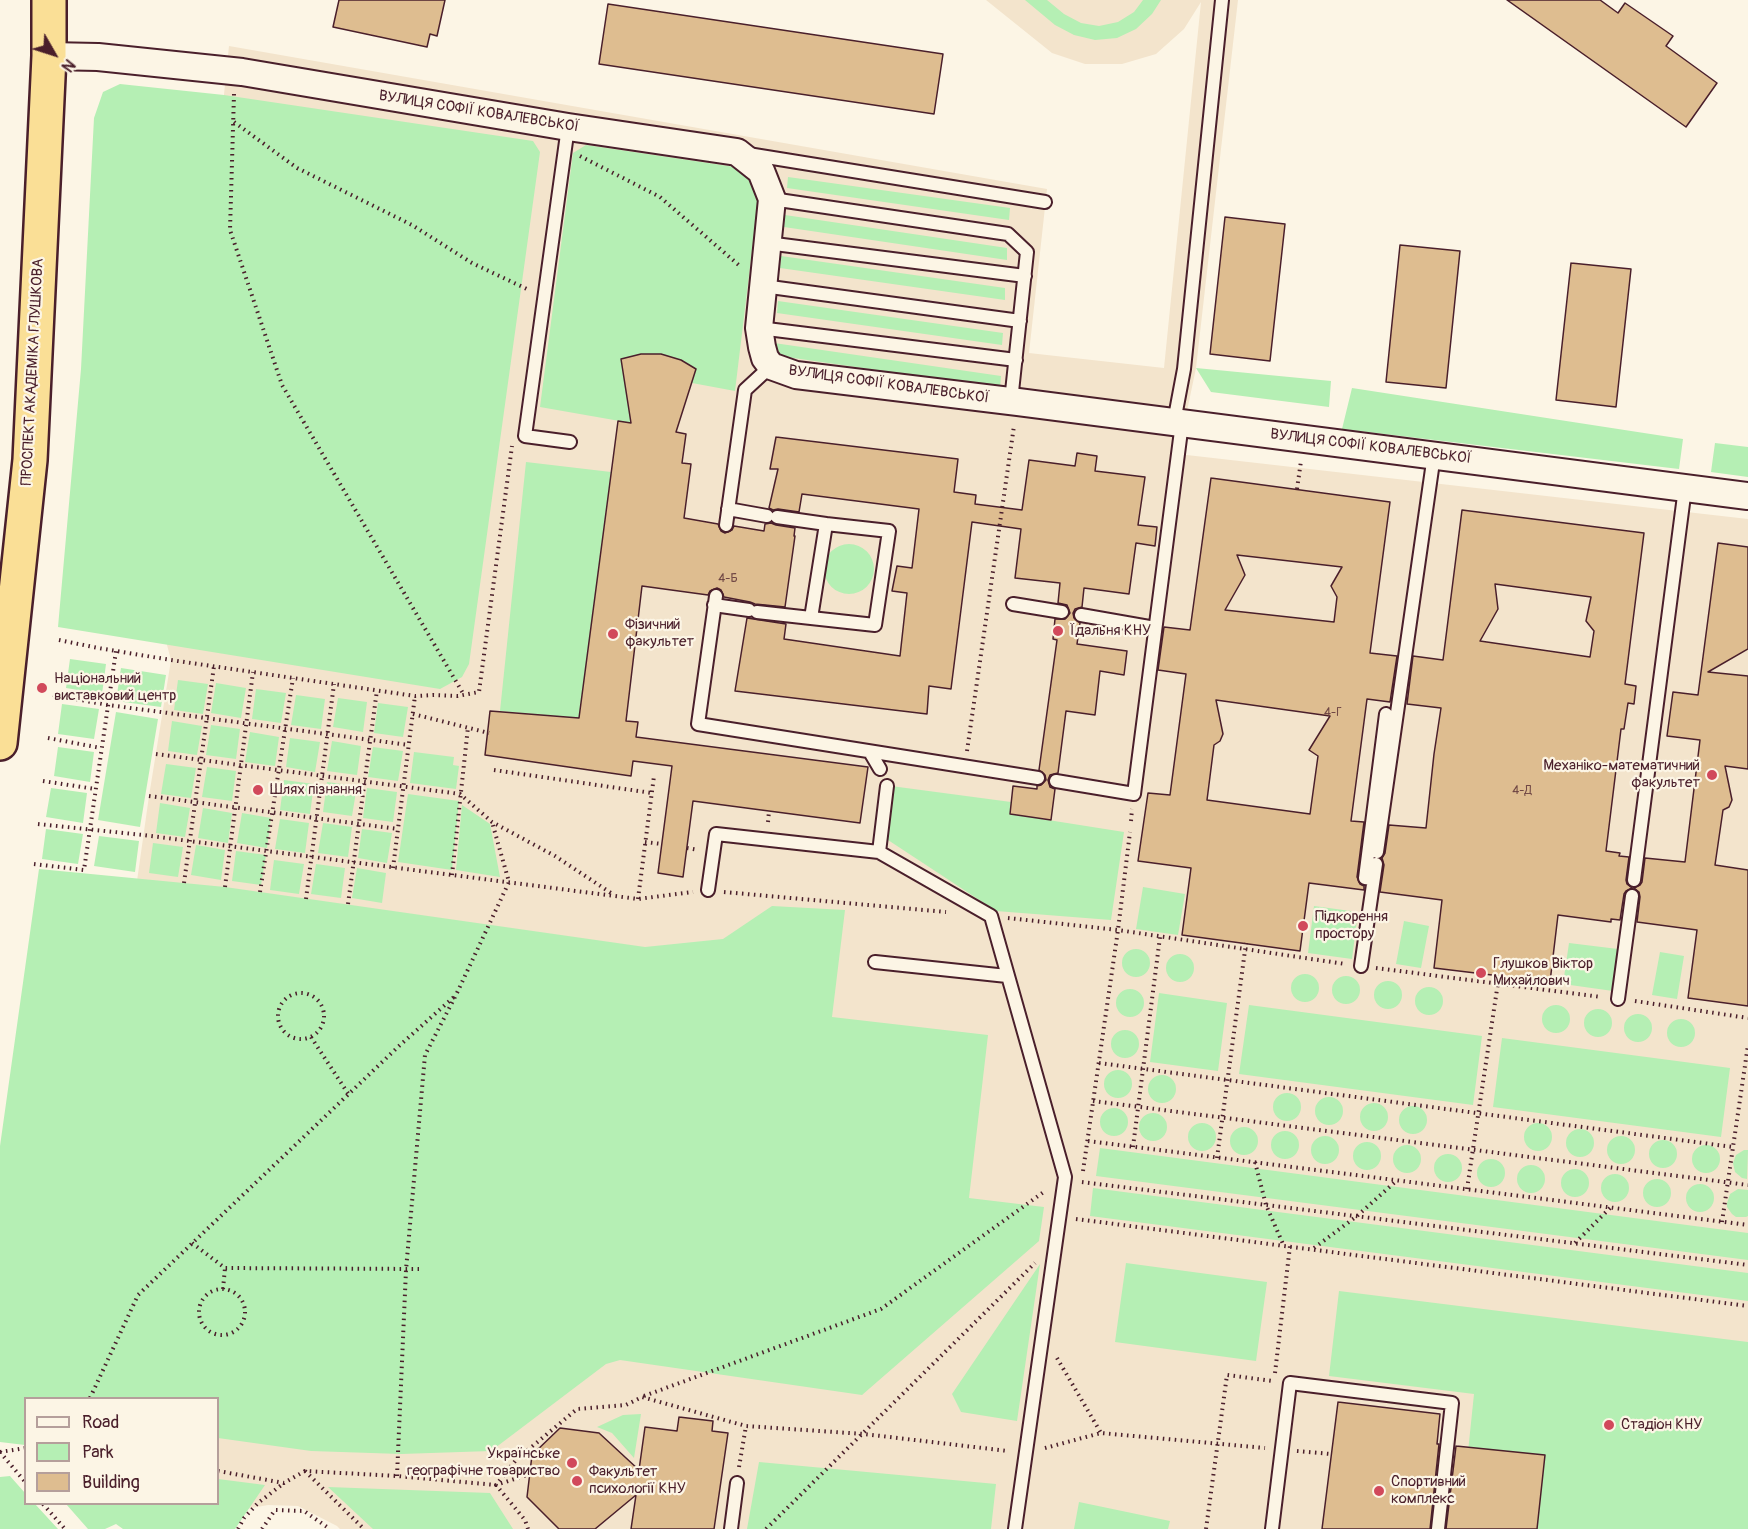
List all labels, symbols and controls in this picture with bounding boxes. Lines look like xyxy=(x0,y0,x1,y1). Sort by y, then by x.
north arrow xyxy=(24,24,84,84)
text: N xyxy=(57,55,79,76)
street label: ВУЛИЦЯ СОФІЇ КОВАЛЕВСЬКОЇ xyxy=(377,87,581,137)
street label: ПРОСПЕКТ АКАДЕМІКА ГЛУШКОВА xyxy=(18,258,48,486)
street label: ВУЛИЦЯ СОФІЇ КОВАЛЕВСЬКОЇ xyxy=(787,362,991,408)
street label: ВУЛИЦЯ СОФІЇ КОВАЛЕВСЬКОЇ xyxy=(1269,426,1473,468)
house number: 4-Б xyxy=(718,572,738,586)
place label: Фізичний факультет xyxy=(625,616,694,651)
place label: Їдальня КНУ xyxy=(1070,622,1151,640)
marker: Їдальня КНУ xyxy=(1051,624,1065,638)
marker: Фізичний факультет xyxy=(606,627,620,641)
place label: Національний виставковий центр xyxy=(54,670,176,705)
marker: Національний виставковий центр xyxy=(35,681,49,695)
house number: 4-Г xyxy=(1324,706,1342,720)
place label: Механіко-математичний факультет xyxy=(1543,757,1700,792)
marker: Механіко-математичний факультет xyxy=(1705,768,1719,782)
place label: Шлях пізнання xyxy=(270,781,362,799)
marker: Шлях пізнання xyxy=(251,783,265,797)
house number: 4-Д xyxy=(1512,784,1532,798)
place label: Підкорення простору xyxy=(1315,908,1388,943)
marker: Підкорення простору xyxy=(1296,919,1310,933)
place label: Глушков Віктор Михайлович xyxy=(1493,955,1593,990)
marker: Глушков Віктор Михайлович xyxy=(1474,966,1488,980)
legend xyxy=(24,1397,219,1505)
text: Road xyxy=(82,1411,119,1434)
place label: Стадіон КНУ xyxy=(1621,1416,1702,1434)
marker: Стадіон КНУ xyxy=(1602,1418,1616,1432)
text: Park xyxy=(82,1441,114,1464)
place label: Українське географічне товариство xyxy=(407,1445,560,1480)
marker: Українське географічне товариство xyxy=(565,1456,579,1470)
place label: Факультет психології КНУ xyxy=(589,1463,686,1498)
text: Building xyxy=(82,1471,140,1494)
place label: Спортивний комплекс xyxy=(1391,1473,1466,1508)
marker: Факультет психології КНУ xyxy=(570,1474,584,1488)
marker: Спортивний комплекс xyxy=(1372,1484,1386,1498)

